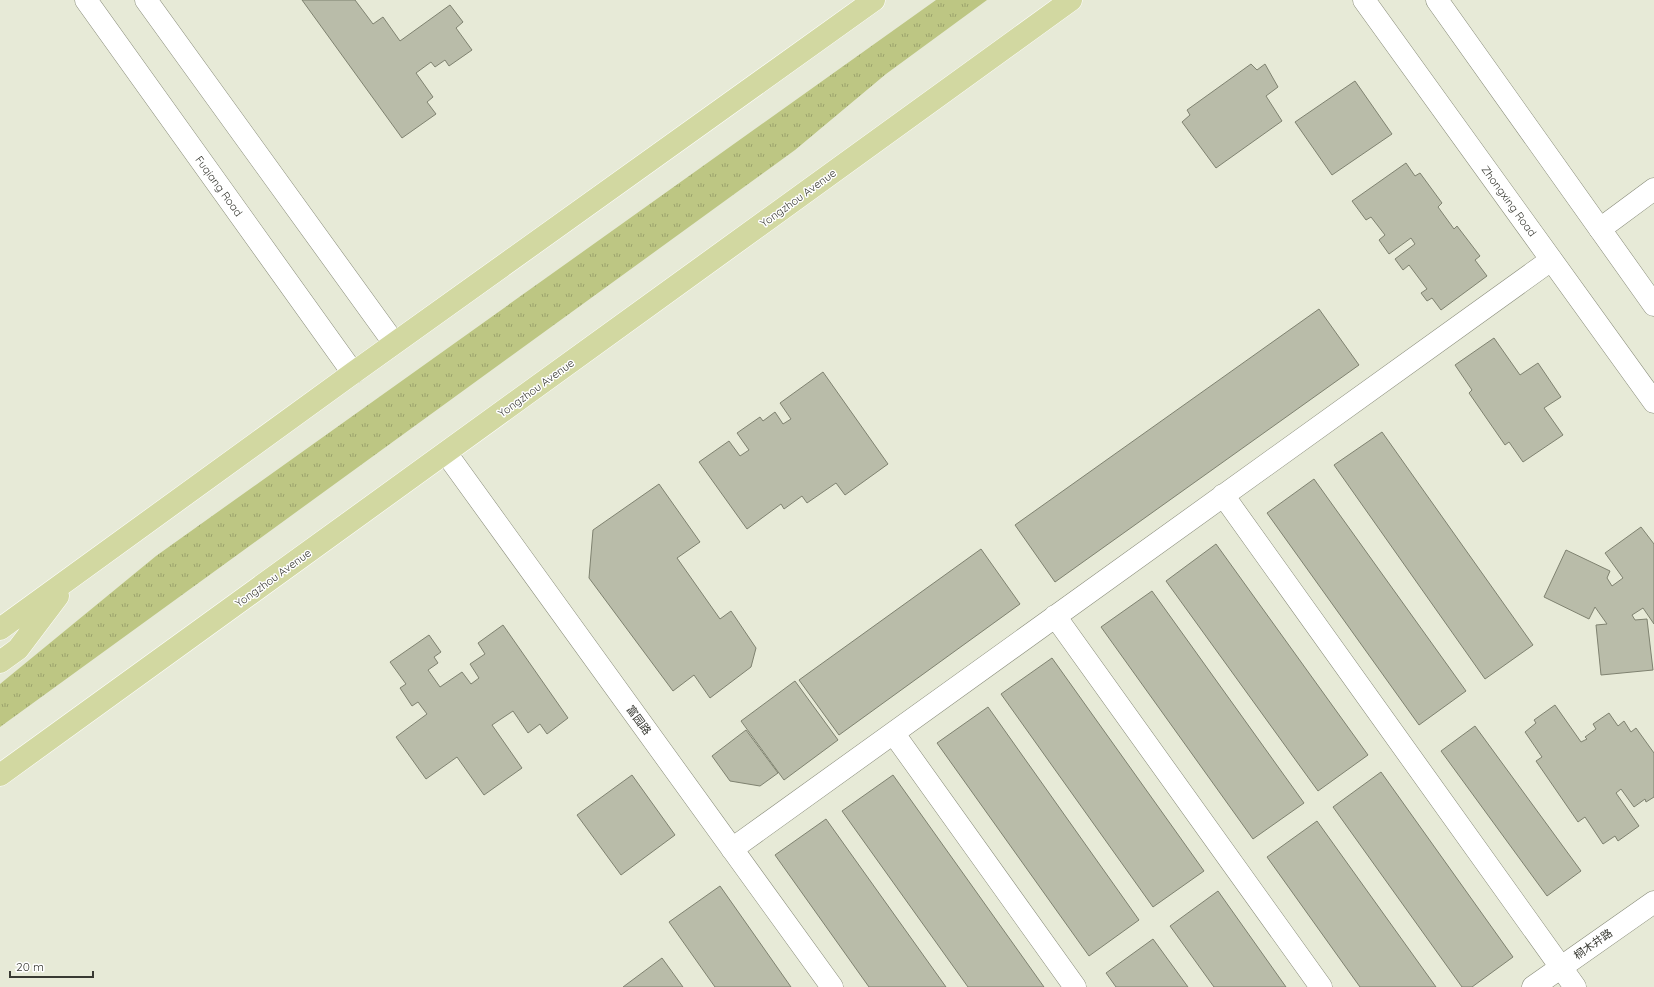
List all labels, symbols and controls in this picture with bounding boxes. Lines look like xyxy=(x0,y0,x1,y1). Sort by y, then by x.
street label: Fuqiang Road xyxy=(192,153,246,219)
street label: Zhongxing Road xyxy=(1479,163,1539,239)
street label: Yongzhou Avenue xyxy=(757,166,839,230)
street label: Yongzhou Avenue xyxy=(495,356,577,420)
street label: Yongzhou Avenue xyxy=(232,546,314,610)
street label: 富园路 xyxy=(624,703,654,737)
street label: 桐木井路 xyxy=(1571,926,1615,962)
scale bar xyxy=(10,953,93,979)
text: 20 m xyxy=(16,959,44,974)

